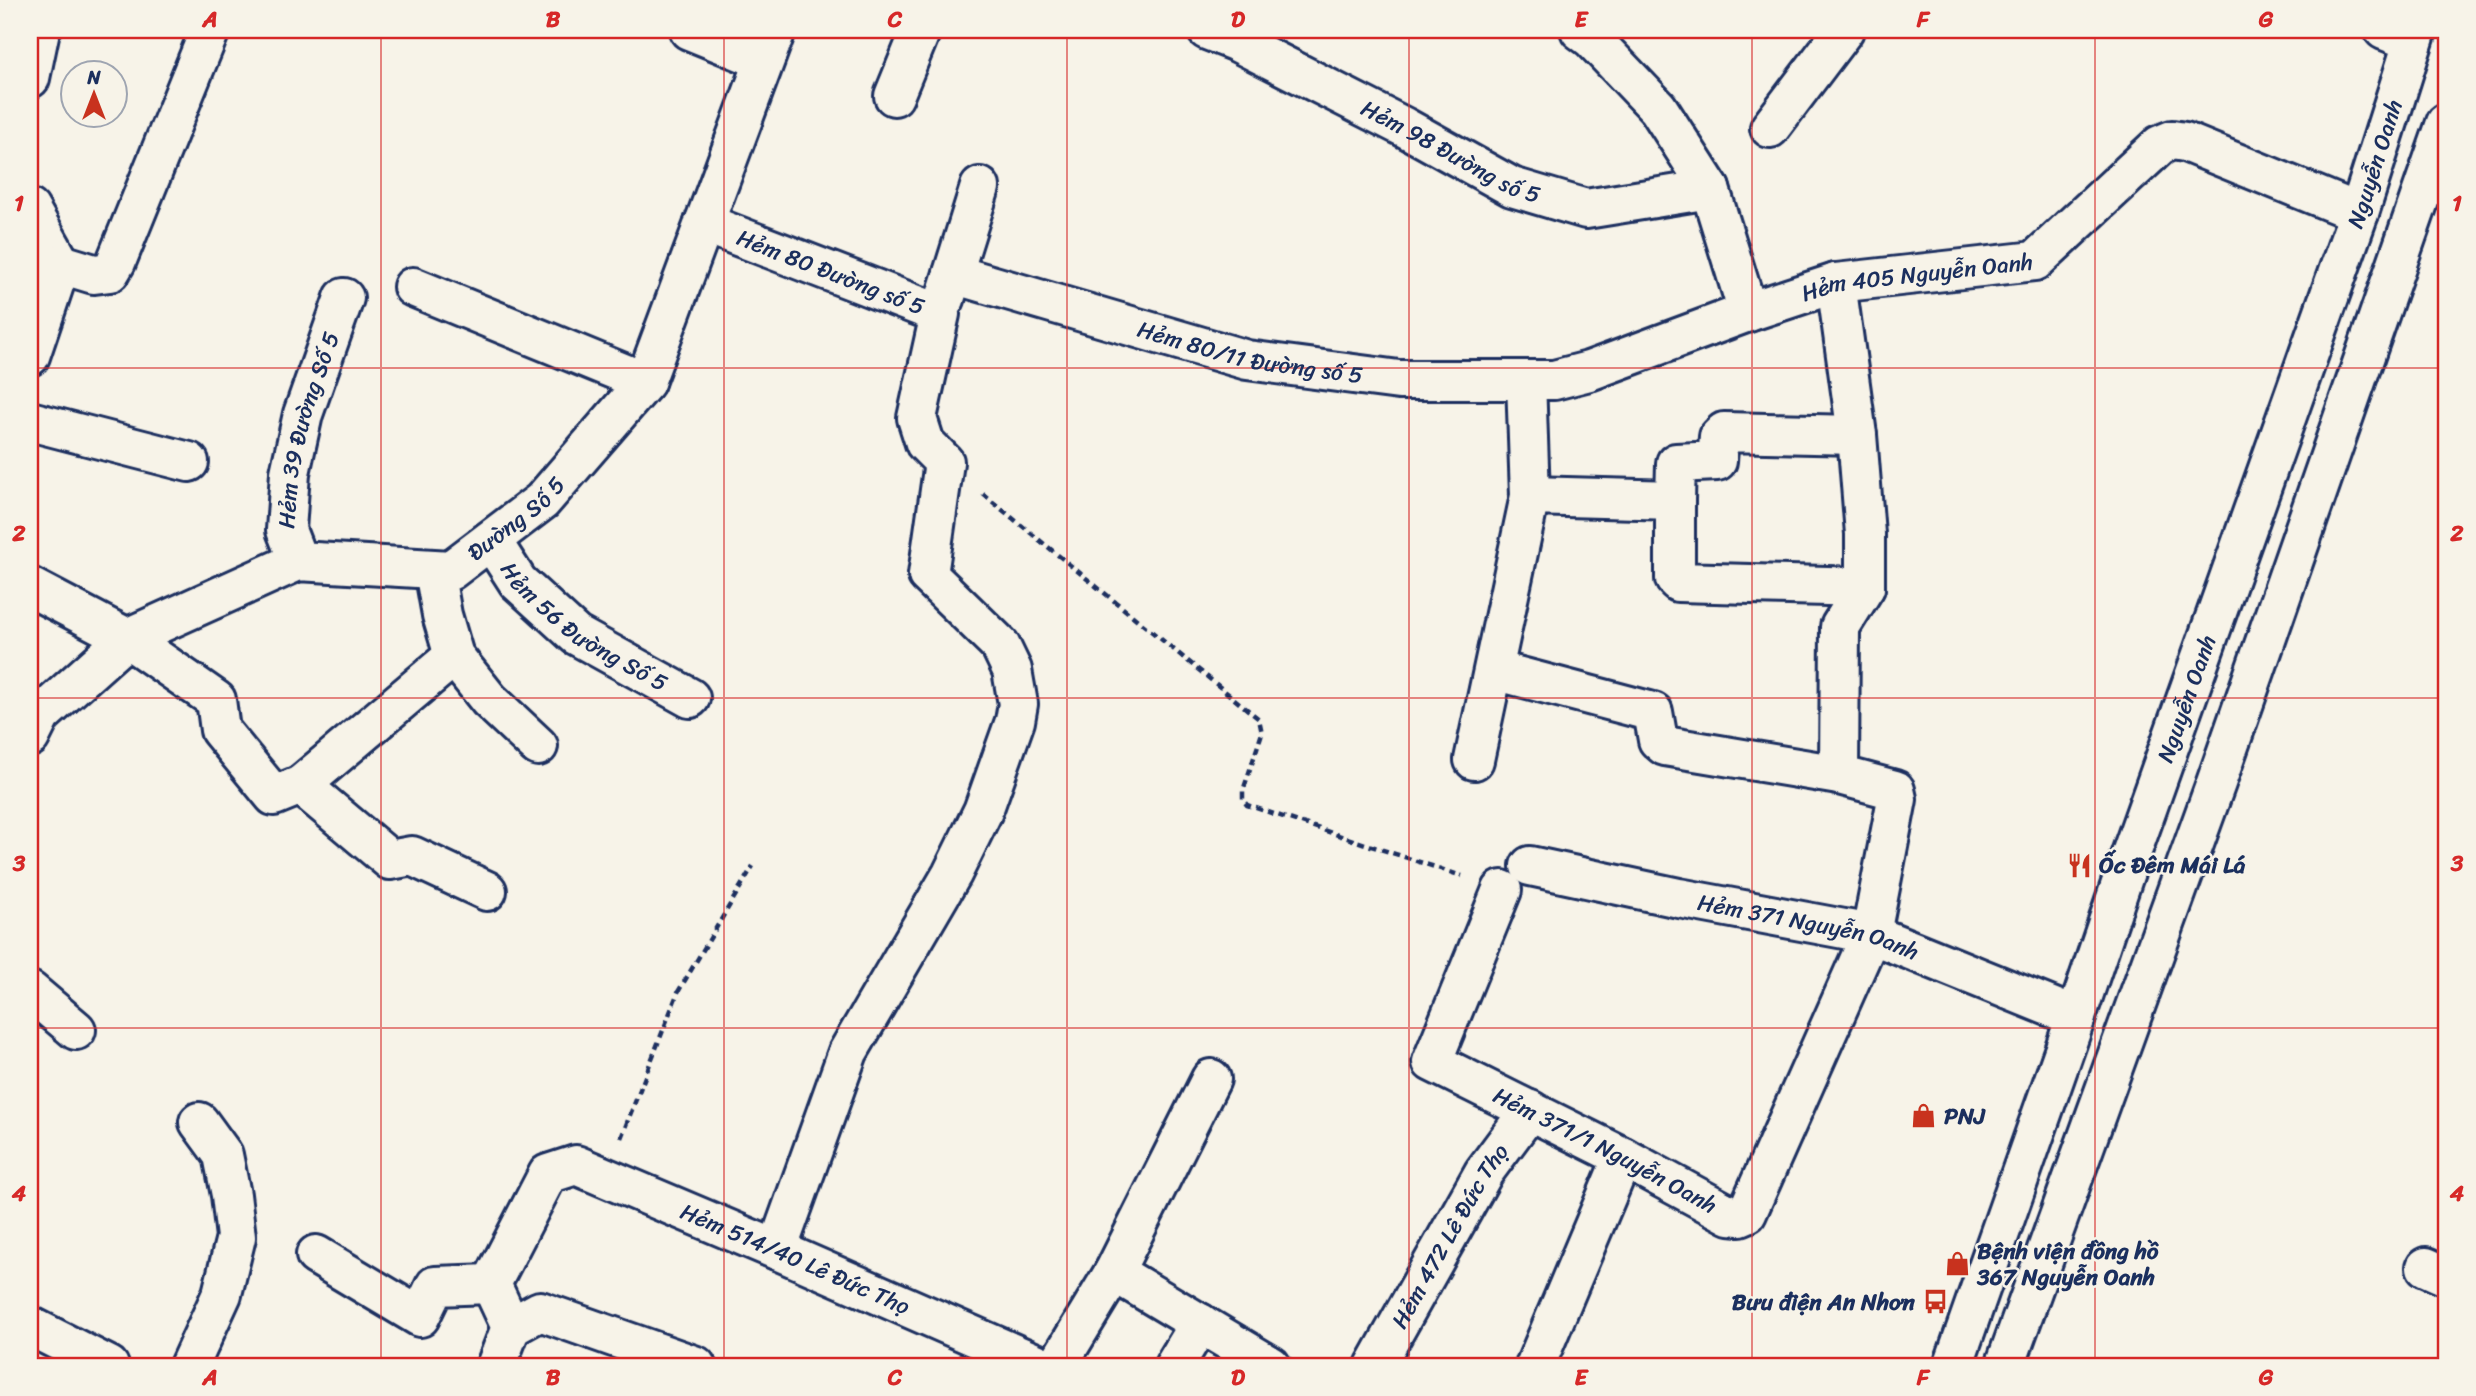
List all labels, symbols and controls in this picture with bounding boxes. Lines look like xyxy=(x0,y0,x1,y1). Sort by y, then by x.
text: A xyxy=(201,0,218,40)
text: B xyxy=(546,0,561,40)
text: C xyxy=(887,0,903,40)
text: D xyxy=(1231,0,1246,40)
text: E xyxy=(1575,0,1590,40)
text: F xyxy=(1916,0,1931,40)
text: G xyxy=(2258,0,2274,40)
north arrow xyxy=(60,60,130,130)
text: N xyxy=(86,61,101,94)
street label: Hẻm 98 Đường số 5 xyxy=(1354,88,1546,215)
street label: Nguyễn Oanh xyxy=(2335,94,2414,234)
text: 1 xyxy=(14,183,24,224)
text: 1 xyxy=(2452,183,2462,224)
street label: Hẻm 80 Đường số 5 xyxy=(731,217,931,327)
street label: Hẻm 405 Nguyễn Oanh xyxy=(1796,241,2035,314)
street label: Hẻm 80/11 Đường số 5 xyxy=(1132,308,1365,396)
street label: Hẻm 39 Đường Số 5 xyxy=(266,326,351,530)
street label: Đường Số 5 xyxy=(458,466,576,572)
text: 2 xyxy=(11,513,26,554)
text: 2 xyxy=(2449,513,2464,554)
street label: Hẻm 56 Đường Số 5 xyxy=(489,553,676,703)
street label: Nguyễn Oanh xyxy=(2145,629,2228,768)
text: 3 xyxy=(12,843,26,884)
text: 3 xyxy=(2450,843,2464,884)
place label: Ốc Đêm Mái Lá xyxy=(2099,845,2246,886)
restaurant icon: Ốc Đêm Mái Lá xyxy=(2065,851,2093,879)
street label: Hẻm 371 Nguyễn Oanh xyxy=(1694,881,1925,972)
street label: Hẻm 371/1 Nguyễn Oanh xyxy=(1486,1075,1725,1225)
place label: PNJ xyxy=(1944,1096,1986,1137)
shop icon: PNJ xyxy=(1910,1102,1938,1130)
street label: Hẻm 472 Lê Đức Thọ xyxy=(1379,1134,1520,1336)
text: 4 xyxy=(11,1173,27,1214)
text: 4 xyxy=(2449,1173,2465,1214)
street label: Hẻm 514/40 Lê Đức Thọ xyxy=(674,1191,917,1327)
place label: Bệnh viện đồng hồ 367 Nguyễn Oanh xyxy=(1976,1231,2160,1298)
shop icon: Bệnh viện đồng hồ 367 Nguyễn Oanh xyxy=(1943,1250,1971,1278)
place label: Bưu điện An Nhơn xyxy=(1732,1282,1916,1323)
bus stop icon: Bưu điện An Nhơn xyxy=(1921,1288,1949,1316)
text: A xyxy=(201,1357,218,1396)
text: B xyxy=(546,1357,561,1396)
text: C xyxy=(887,1357,903,1396)
text: D xyxy=(1231,1357,1246,1396)
text: E xyxy=(1575,1357,1590,1396)
text: F xyxy=(1916,1357,1931,1396)
text: G xyxy=(2258,1357,2274,1396)

